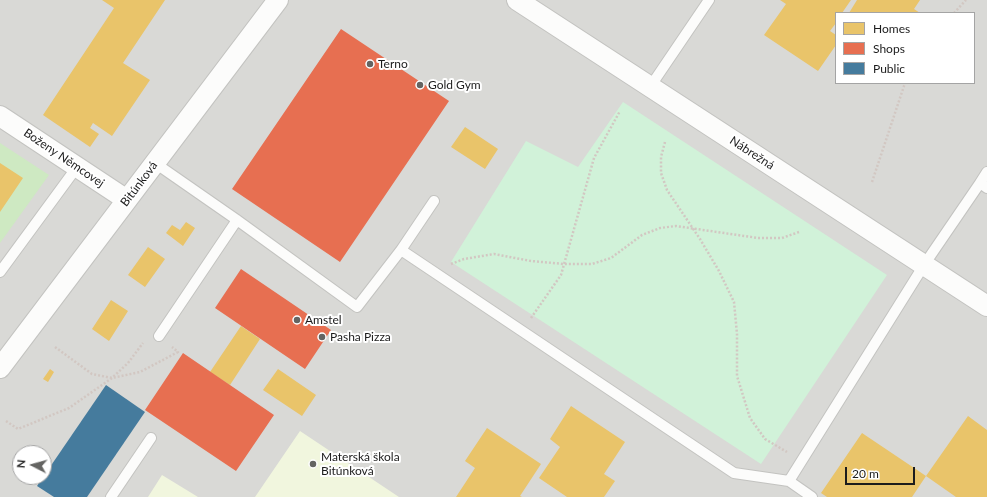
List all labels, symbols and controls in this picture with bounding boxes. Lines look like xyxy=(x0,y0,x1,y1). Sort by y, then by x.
legend xyxy=(835,12,975,84)
text: Homes xyxy=(873,21,910,36)
text: Shops xyxy=(873,41,905,56)
place label: Terno xyxy=(378,57,408,71)
marker: Terno xyxy=(365,59,375,69)
text: Public xyxy=(873,61,905,76)
place label: Gold Gym xyxy=(428,78,481,92)
marker: Gold Gym xyxy=(415,80,425,90)
street label: Boženy Němcovej xyxy=(21,126,107,190)
street label: Nábrežná xyxy=(727,133,777,173)
street label: Bitúnková xyxy=(117,159,161,209)
place label: Amstel xyxy=(305,313,342,327)
marker: Amstel xyxy=(292,315,302,325)
place label: Pasha Pizza xyxy=(330,330,391,344)
marker: Pasha Pizza xyxy=(317,332,327,342)
north arrow xyxy=(12,445,52,485)
place label: Materská škola Bitúnková xyxy=(321,450,400,478)
text: N xyxy=(14,459,27,469)
marker: Materská škola Bitúnková xyxy=(308,459,318,469)
scale bar xyxy=(847,459,917,485)
text: 20 m xyxy=(852,466,879,481)

